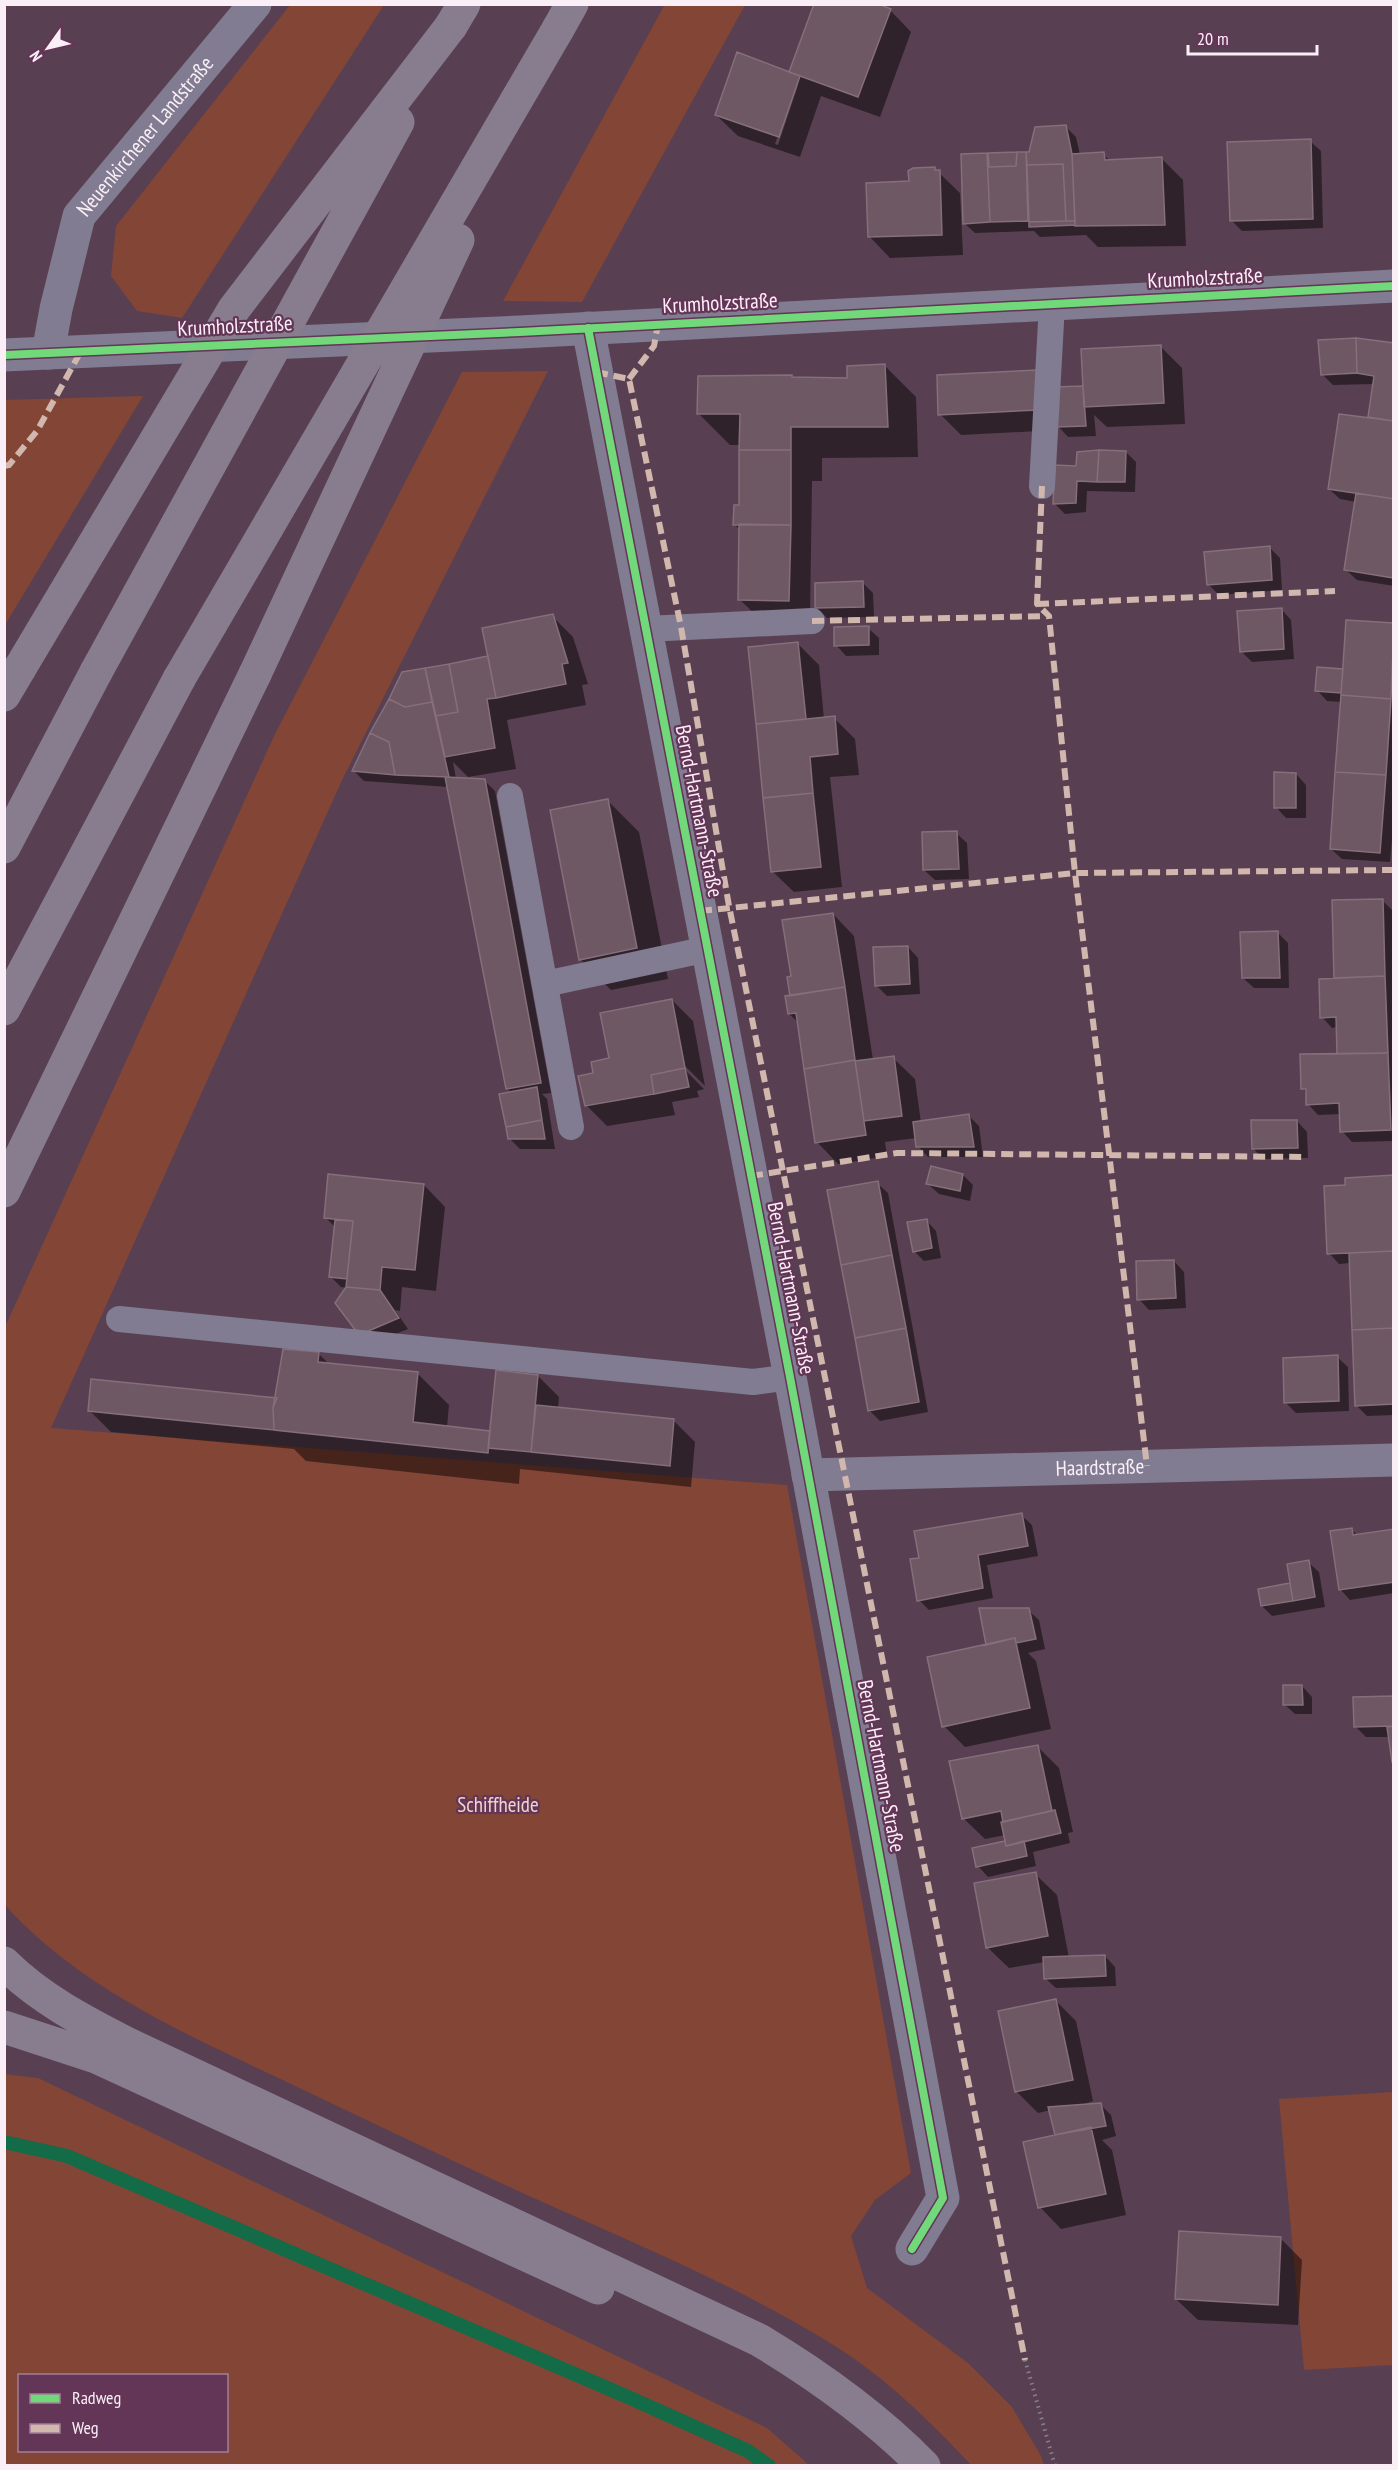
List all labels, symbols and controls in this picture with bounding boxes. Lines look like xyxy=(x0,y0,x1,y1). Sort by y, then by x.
north arrow xyxy=(18,18,78,78)
scale bar xyxy=(1188,18,1317,56)
text: 20 m xyxy=(1197,27,1229,50)
text: N xyxy=(25,47,46,66)
street label: Neuenkirchener Landstraße xyxy=(70,50,219,222)
street label: Krumholzstraße xyxy=(1147,261,1263,294)
street label: Krumholzstraße xyxy=(662,286,778,319)
street label: Krumholzstraße xyxy=(177,309,293,342)
street label: Bernd-Hartmann-Straße xyxy=(670,722,729,899)
street label: Bernd-Hartmann-Straße xyxy=(762,1199,821,1376)
street label: Haardstraße xyxy=(1055,1452,1145,1482)
street label: Bernd-Hartmann-Straße xyxy=(852,1677,911,1854)
park label: Schiffheide xyxy=(457,1791,539,1818)
legend xyxy=(18,2374,228,2452)
text: Radweg xyxy=(72,2386,121,2409)
text: Weg xyxy=(72,2416,99,2439)

